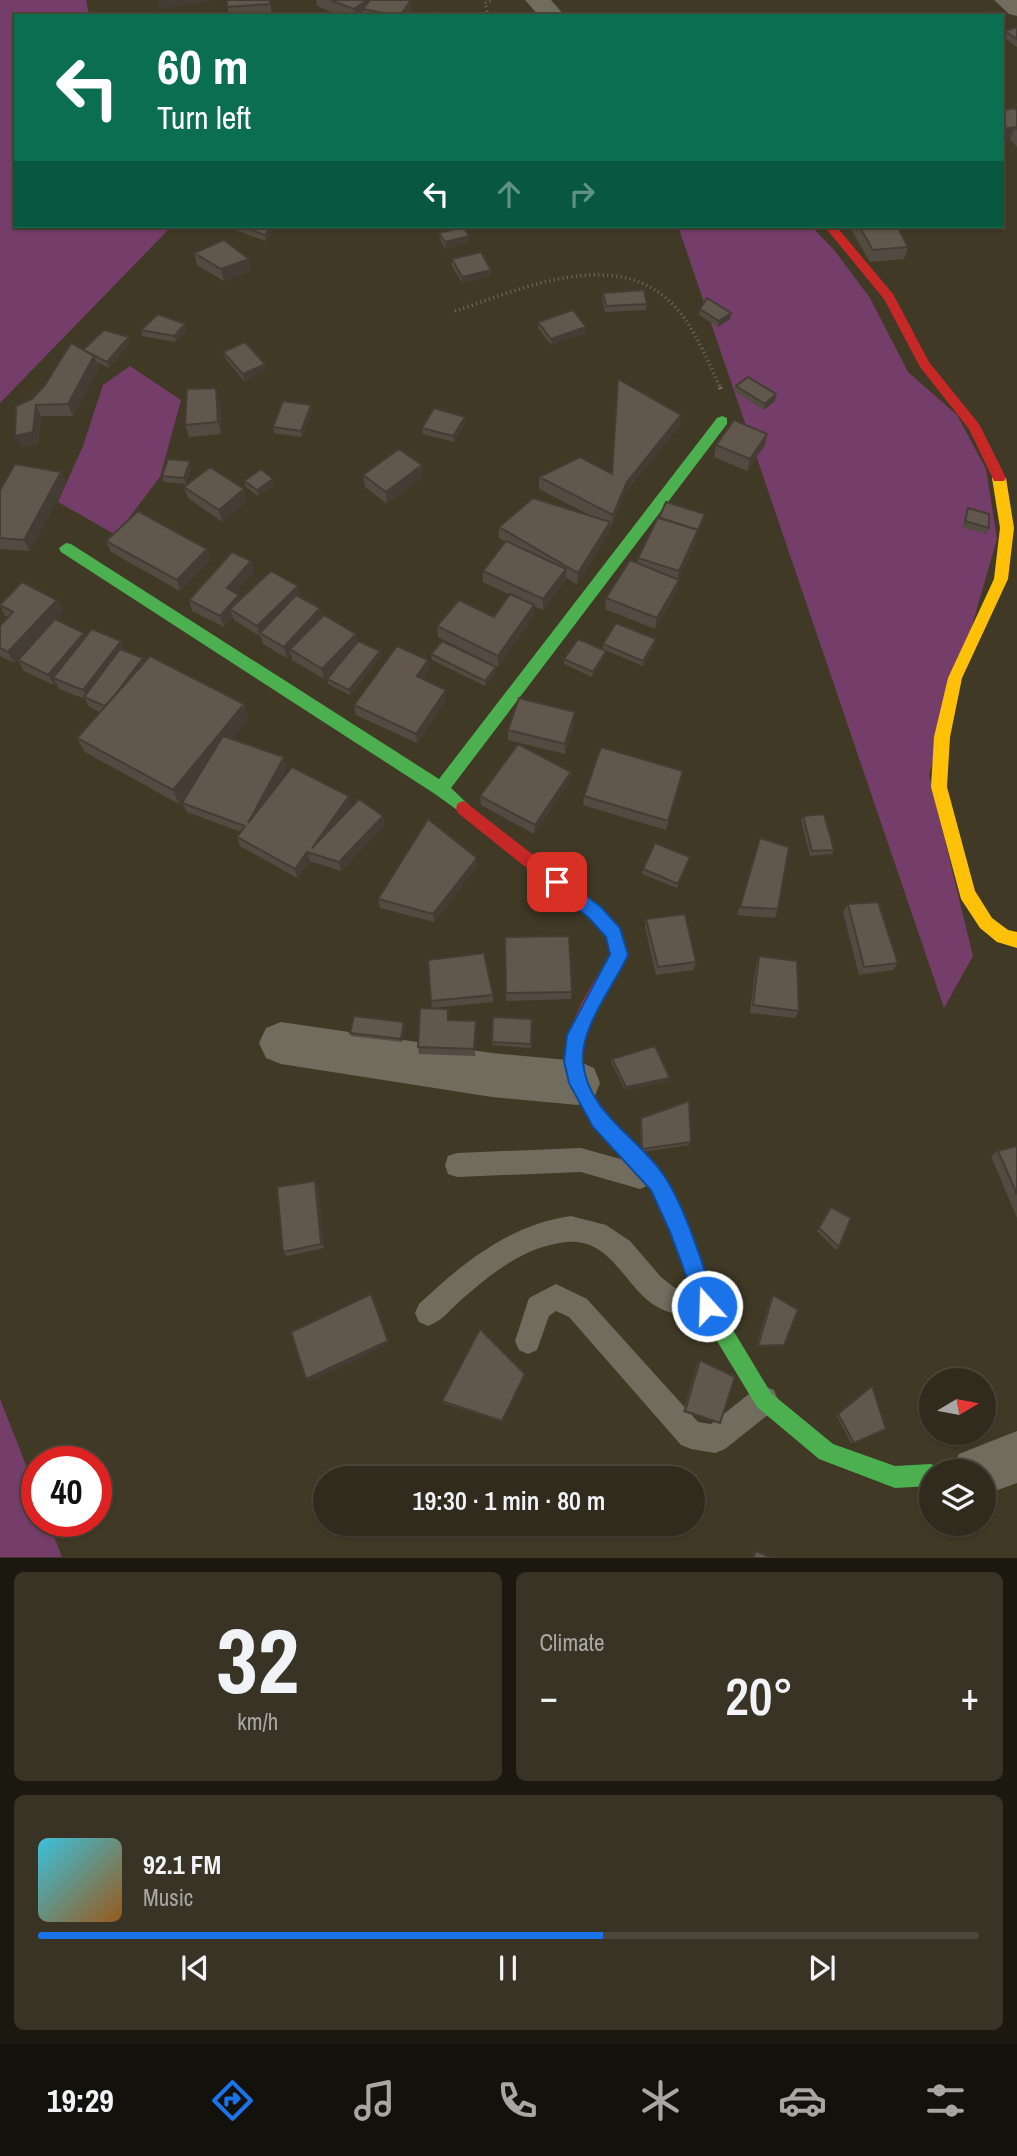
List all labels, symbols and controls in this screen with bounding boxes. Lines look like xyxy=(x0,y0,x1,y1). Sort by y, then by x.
text: 60 m xyxy=(157,33,249,99)
icon: left xyxy=(42,42,133,133)
text: Turn left xyxy=(157,96,251,139)
icon: left xyxy=(417,175,455,213)
icon: ahead xyxy=(490,175,528,213)
icon: right xyxy=(563,175,601,213)
pin xyxy=(527,852,587,912)
icon: arrive xyxy=(538,863,576,901)
position arrow xyxy=(670,1269,744,1343)
north arrow xyxy=(919,1368,996,1446)
map controls xyxy=(919,1368,996,1536)
speed limit sign: 40 xyxy=(21,1446,112,1537)
button: layers xyxy=(919,1459,996,1536)
text: 19:30 · 1 min · 80 m xyxy=(413,1483,605,1518)
text: 32 xyxy=(216,1599,299,1721)
text: Climate xyxy=(540,1627,604,1658)
text: 20° xyxy=(725,1661,793,1731)
text: − xyxy=(540,1671,558,1722)
text: + xyxy=(961,1671,979,1722)
text: km/h xyxy=(237,1706,278,1737)
text: 92.1 FM xyxy=(143,1847,221,1882)
text: Music xyxy=(143,1882,193,1913)
icon: previous xyxy=(176,1949,214,1987)
icon: pause xyxy=(489,1949,527,1987)
icon: next xyxy=(803,1949,841,1987)
icon: directions xyxy=(208,2076,257,2125)
icon: music xyxy=(350,2076,399,2125)
icon: phone xyxy=(493,2076,542,2125)
icon: climate xyxy=(636,2076,685,2125)
icon: car xyxy=(778,2076,827,2125)
icon: filters xyxy=(921,2076,970,2125)
text: 19:29 xyxy=(47,2079,114,2122)

